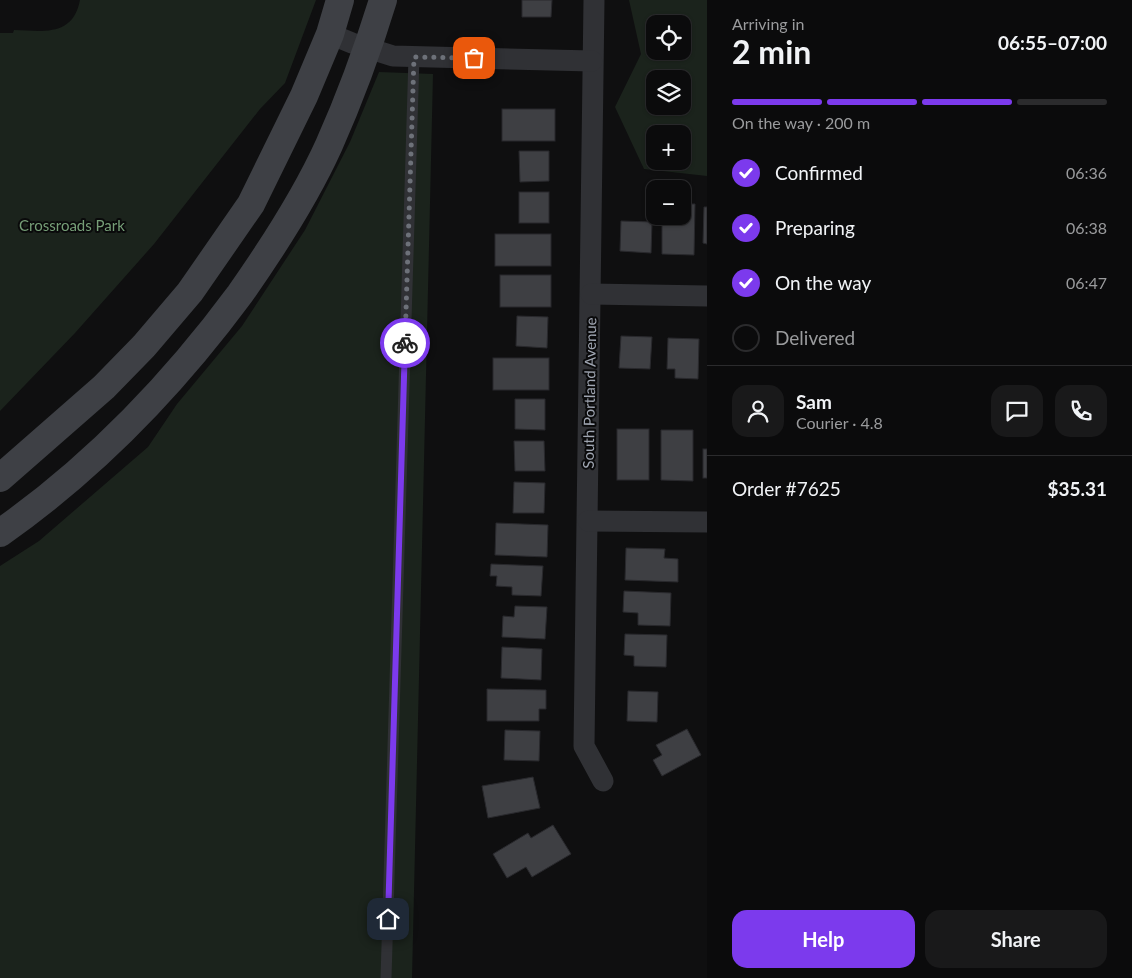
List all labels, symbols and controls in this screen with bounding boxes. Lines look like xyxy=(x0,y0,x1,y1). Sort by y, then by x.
text: Arriving in xyxy=(732,14,805,33)
map controls xyxy=(646,15,691,225)
button: locate xyxy=(646,15,691,60)
text: 06:55–07:00 xyxy=(998,31,1107,54)
text: 2 min xyxy=(732,32,811,71)
pin xyxy=(453,37,495,79)
icon: bag xyxy=(460,44,488,72)
button: layers xyxy=(646,70,691,115)
text: On the way · 200 m xyxy=(732,113,870,132)
button: + xyxy=(646,125,691,170)
icon: check xyxy=(732,159,760,187)
text: Confirmed xyxy=(775,161,863,184)
text: 06:36 xyxy=(1066,163,1107,182)
button: − xyxy=(646,180,691,225)
icon: check xyxy=(732,214,760,242)
park label: Crossroads Park xyxy=(19,216,125,234)
text: Preparing xyxy=(775,216,855,239)
text: 06:38 xyxy=(1066,218,1107,237)
icon: check xyxy=(732,269,760,297)
text: On the way xyxy=(775,271,871,294)
text: 06:47 xyxy=(1066,273,1107,292)
street label: South Portland Avenue xyxy=(579,317,599,469)
courier xyxy=(380,318,430,368)
text: Delivered xyxy=(775,326,855,349)
icon: bike xyxy=(391,329,419,357)
button: person xyxy=(732,385,784,437)
button: chat xyxy=(991,385,1043,437)
button: phone xyxy=(1055,385,1107,437)
text: Sam xyxy=(796,390,832,413)
text: Courier · 4.8 xyxy=(796,413,883,432)
text: Order #7625 xyxy=(732,477,841,500)
text: $35.31 xyxy=(1047,477,1107,500)
pin xyxy=(367,898,409,940)
icon: home xyxy=(374,905,402,933)
button: Help xyxy=(732,910,915,968)
button: Share xyxy=(925,910,1107,968)

